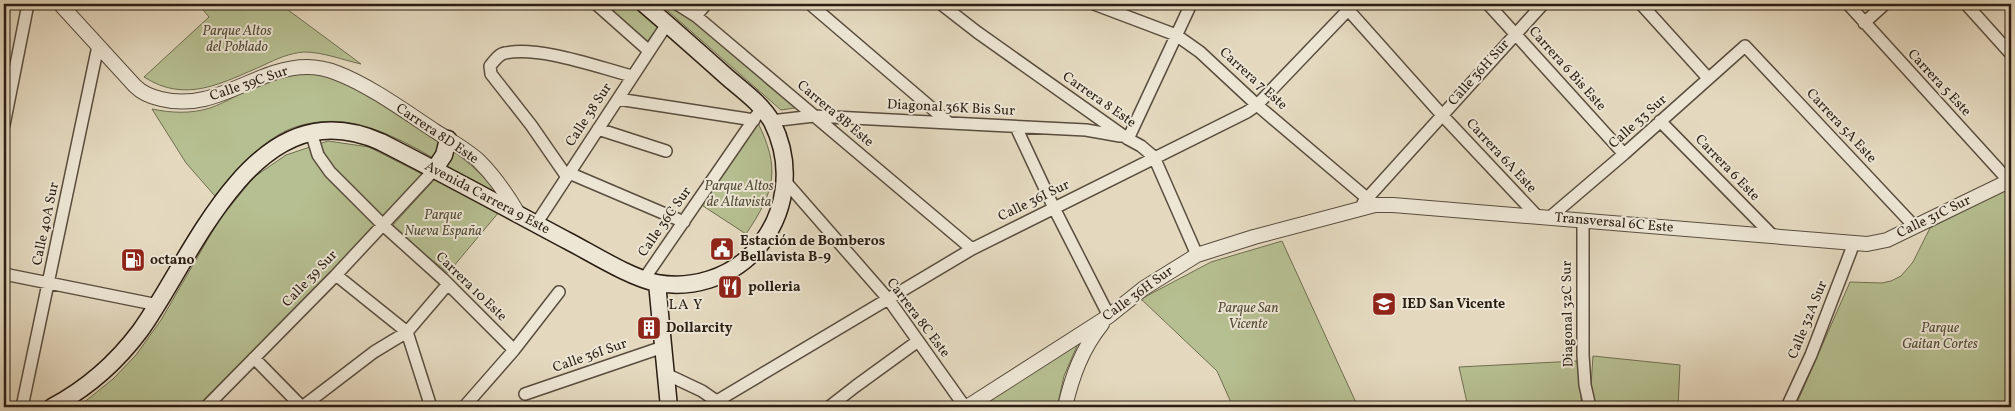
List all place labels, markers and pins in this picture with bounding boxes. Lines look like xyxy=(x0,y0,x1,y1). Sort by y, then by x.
place label: Estación de Bomberos Bellavista B-9 xyxy=(740,232,885,267)
public building icon: Estación de Bomberos Bellavista B-9 xyxy=(709,236,735,262)
fuel station icon: octano xyxy=(120,247,146,273)
place label: octano xyxy=(150,251,194,270)
restaurant icon: polleria xyxy=(717,274,743,300)
place label: polleria xyxy=(748,278,801,297)
school or university icon: IED San Vicente xyxy=(1371,291,1397,317)
place label: IED San Vicente xyxy=(1402,295,1505,314)
building icon: Dollarcity xyxy=(636,315,662,341)
place label: Dollarcity xyxy=(666,319,733,338)

